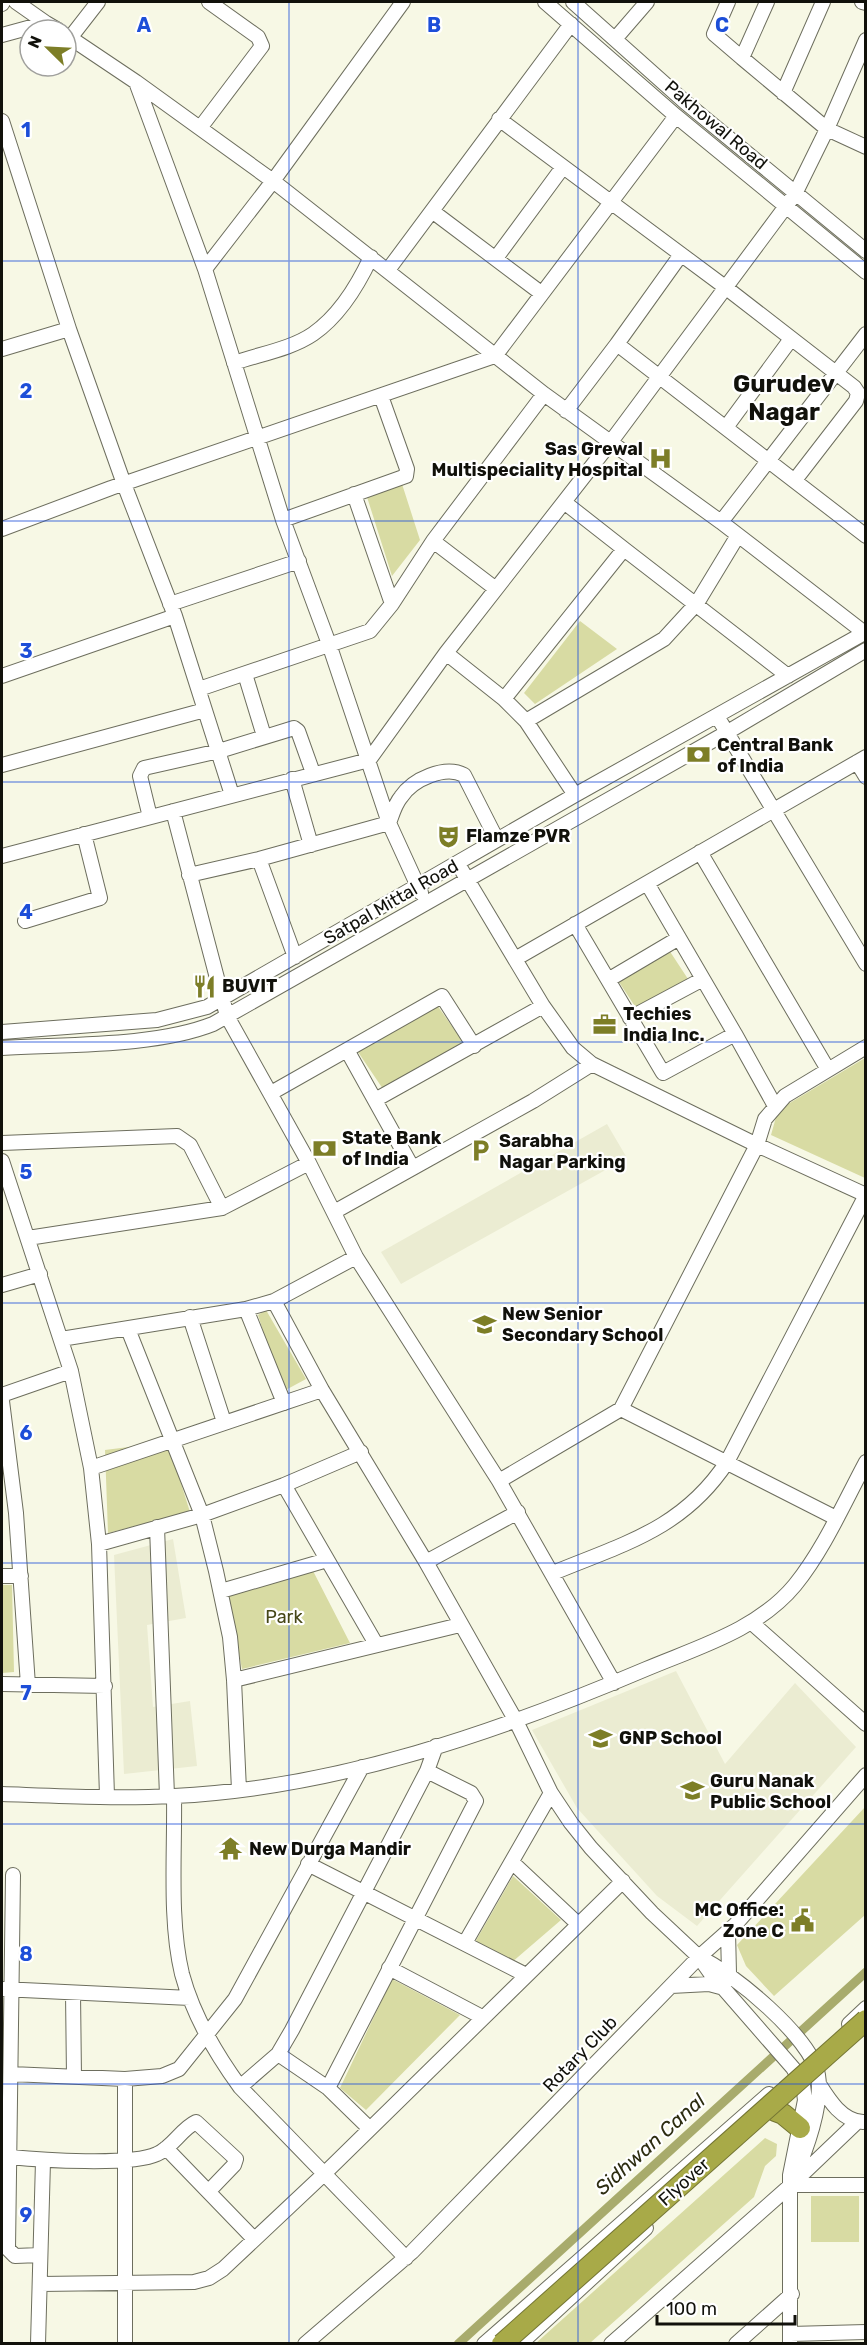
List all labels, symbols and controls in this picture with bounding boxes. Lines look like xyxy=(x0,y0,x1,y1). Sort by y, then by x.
text: A xyxy=(137,13,152,37)
text: B xyxy=(427,13,441,37)
text: C xyxy=(715,13,729,37)
north arrow xyxy=(18,18,78,78)
text: N xyxy=(24,33,46,51)
street label: Pakhowal Road xyxy=(660,76,772,174)
text: 1 xyxy=(21,118,31,142)
district label: Gurudev Nagar xyxy=(733,370,835,426)
text: 2 xyxy=(20,379,33,403)
place label: Sas Grewal Multispeciality Hospital xyxy=(432,438,643,481)
hospital icon: Sas Grewal Multispeciality Hospital xyxy=(648,446,674,472)
text: 3 xyxy=(19,639,33,663)
place label: Central Bank of India xyxy=(717,734,834,777)
bank icon: Central Bank of India xyxy=(686,742,712,768)
theatre icon: Flamze PVR xyxy=(435,823,461,849)
place label: Flamze PVR xyxy=(466,825,570,847)
street label: Satpal Mittal Road xyxy=(320,855,462,949)
text: 4 xyxy=(19,900,33,924)
restaurant icon: BUVIT xyxy=(191,973,217,999)
place label: BUVIT xyxy=(222,975,277,997)
place label: Techies India Inc. xyxy=(623,1003,705,1046)
office icon: Techies India Inc. xyxy=(592,1011,618,1037)
place label: State Bank of India xyxy=(342,1127,442,1170)
place label: Sarabha Nagar Parking xyxy=(499,1130,626,1173)
bank icon: State Bank of India xyxy=(311,1135,337,1161)
parking icon: Sarabha Nagar Parking xyxy=(468,1138,494,1164)
text: 5 xyxy=(20,1160,33,1184)
place label: New Senior Secondary School xyxy=(502,1303,664,1346)
school or university icon: New Senior Secondary School xyxy=(471,1311,497,1337)
text: 6 xyxy=(19,1421,33,1445)
park label: Park xyxy=(265,1606,303,1628)
text: 7 xyxy=(20,1681,32,1705)
school or university icon: GNP School xyxy=(588,1725,614,1751)
place label: GNP School xyxy=(619,1727,722,1749)
place label: Guru Nanak Public School xyxy=(710,1770,831,1813)
school or university icon: Guru Nanak Public School xyxy=(679,1778,705,1804)
temple icon: New Durga Mandir xyxy=(218,1836,244,1862)
place label: New Durga Mandir xyxy=(249,1838,411,1860)
place label: MC Office: Zone C xyxy=(695,1899,784,1942)
public building icon: MC Office: Zone C xyxy=(789,1907,815,1933)
text: 8 xyxy=(19,1942,33,1966)
street label: Rotary Club xyxy=(538,2011,622,2097)
water label: Sidhwan Canal xyxy=(590,2088,711,2200)
street label: Flyover xyxy=(654,2153,714,2211)
text: 9 xyxy=(20,2203,33,2227)
scale bar xyxy=(657,2288,795,2326)
text: 100 m xyxy=(666,2298,717,2320)

